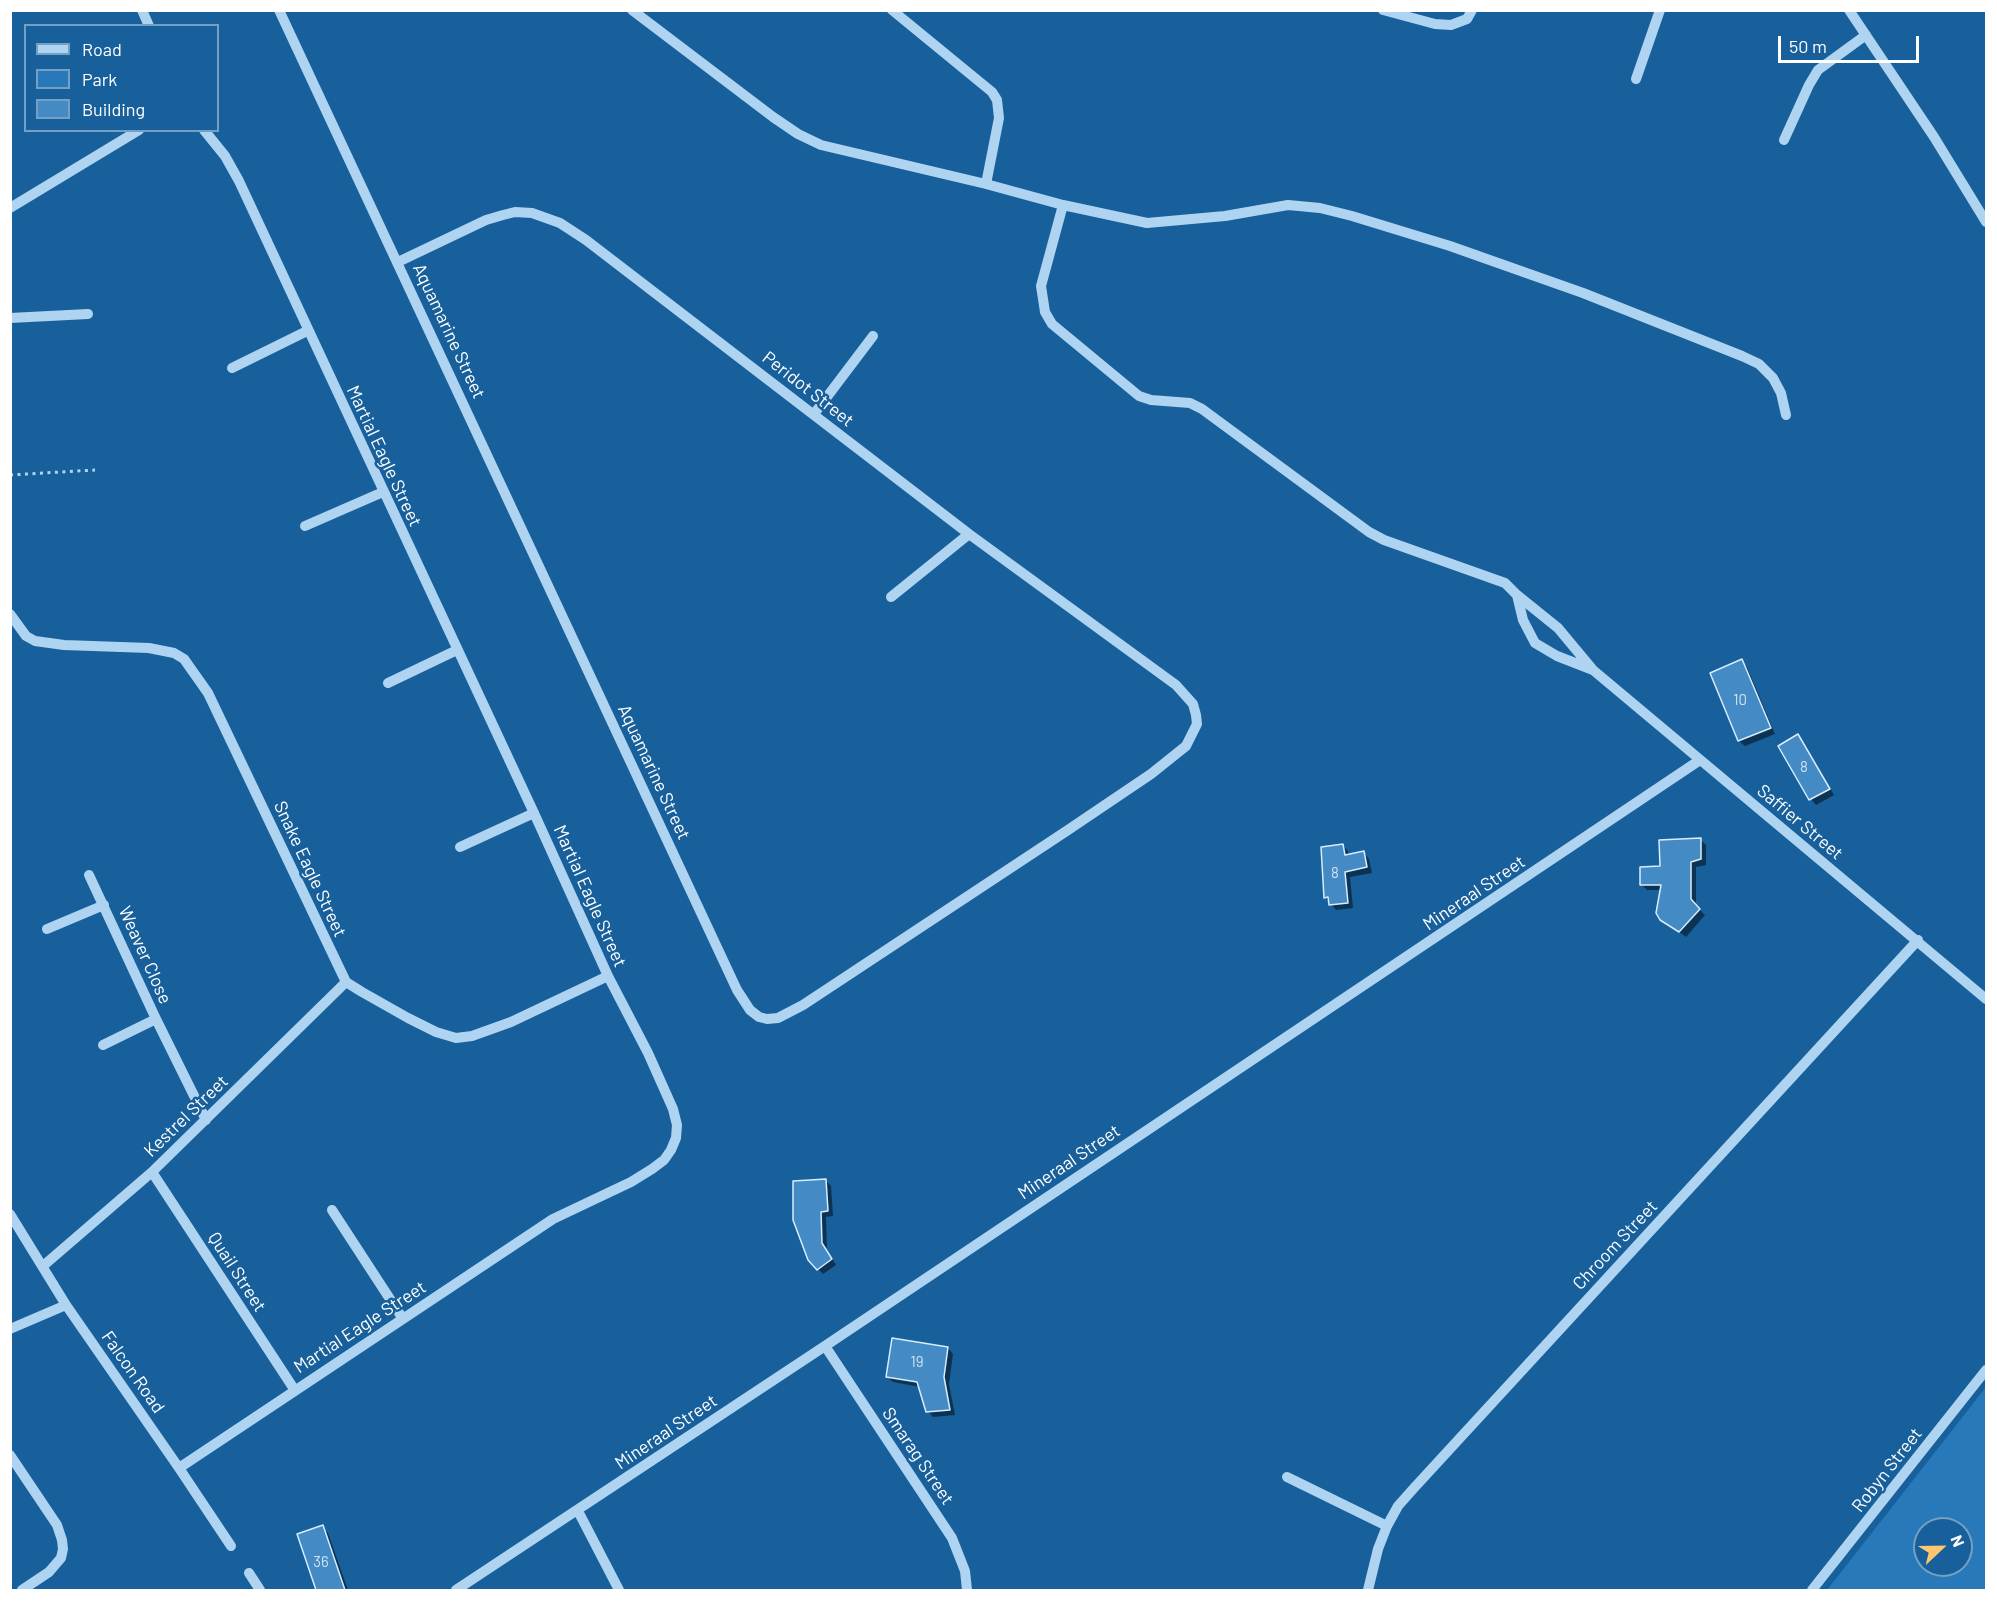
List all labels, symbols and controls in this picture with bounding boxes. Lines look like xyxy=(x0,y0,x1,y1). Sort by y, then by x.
legend xyxy=(24,24,219,132)
scale bar xyxy=(1781,24,1922,62)
text: 50 m xyxy=(1789,35,1827,57)
text: Road xyxy=(82,38,122,60)
text: Park xyxy=(82,68,117,90)
text: Building xyxy=(82,98,145,120)
street label: Aquamarine Street xyxy=(408,260,490,402)
street label: Peridot Street xyxy=(758,347,858,431)
street label: Martial Eagle Street xyxy=(342,382,426,530)
house number: 10 xyxy=(1733,691,1747,709)
street label: Aquamarine Street xyxy=(613,701,695,843)
house number: 8 xyxy=(1800,758,1808,776)
street label: Saffier Street xyxy=(1753,780,1847,864)
street label: Snake Eagle Street xyxy=(269,798,351,940)
street label: Martial Eagle Street xyxy=(549,822,631,970)
street label: Mineraal Street xyxy=(1419,851,1529,935)
house number: 8 xyxy=(1331,864,1339,882)
street label: Weaver Close xyxy=(114,903,176,1007)
street label: Kestrel Street xyxy=(140,1071,232,1161)
street label: Mineraal Street xyxy=(1014,1120,1124,1204)
street label: Chroom Street xyxy=(1568,1196,1662,1294)
street label: Quail Street xyxy=(203,1228,271,1316)
street label: Martial Eagle Street xyxy=(290,1276,430,1378)
street label: Falcon Road xyxy=(97,1327,169,1417)
house number: 19 xyxy=(910,1353,924,1371)
street label: Mineraal Street xyxy=(611,1390,721,1474)
street label: Smarag Street xyxy=(878,1403,958,1509)
street label: Robyn Street xyxy=(1847,1423,1927,1517)
north arrow xyxy=(1913,1517,1973,1577)
text: N xyxy=(1947,1532,1969,1549)
house number: 36 xyxy=(313,1553,329,1571)

